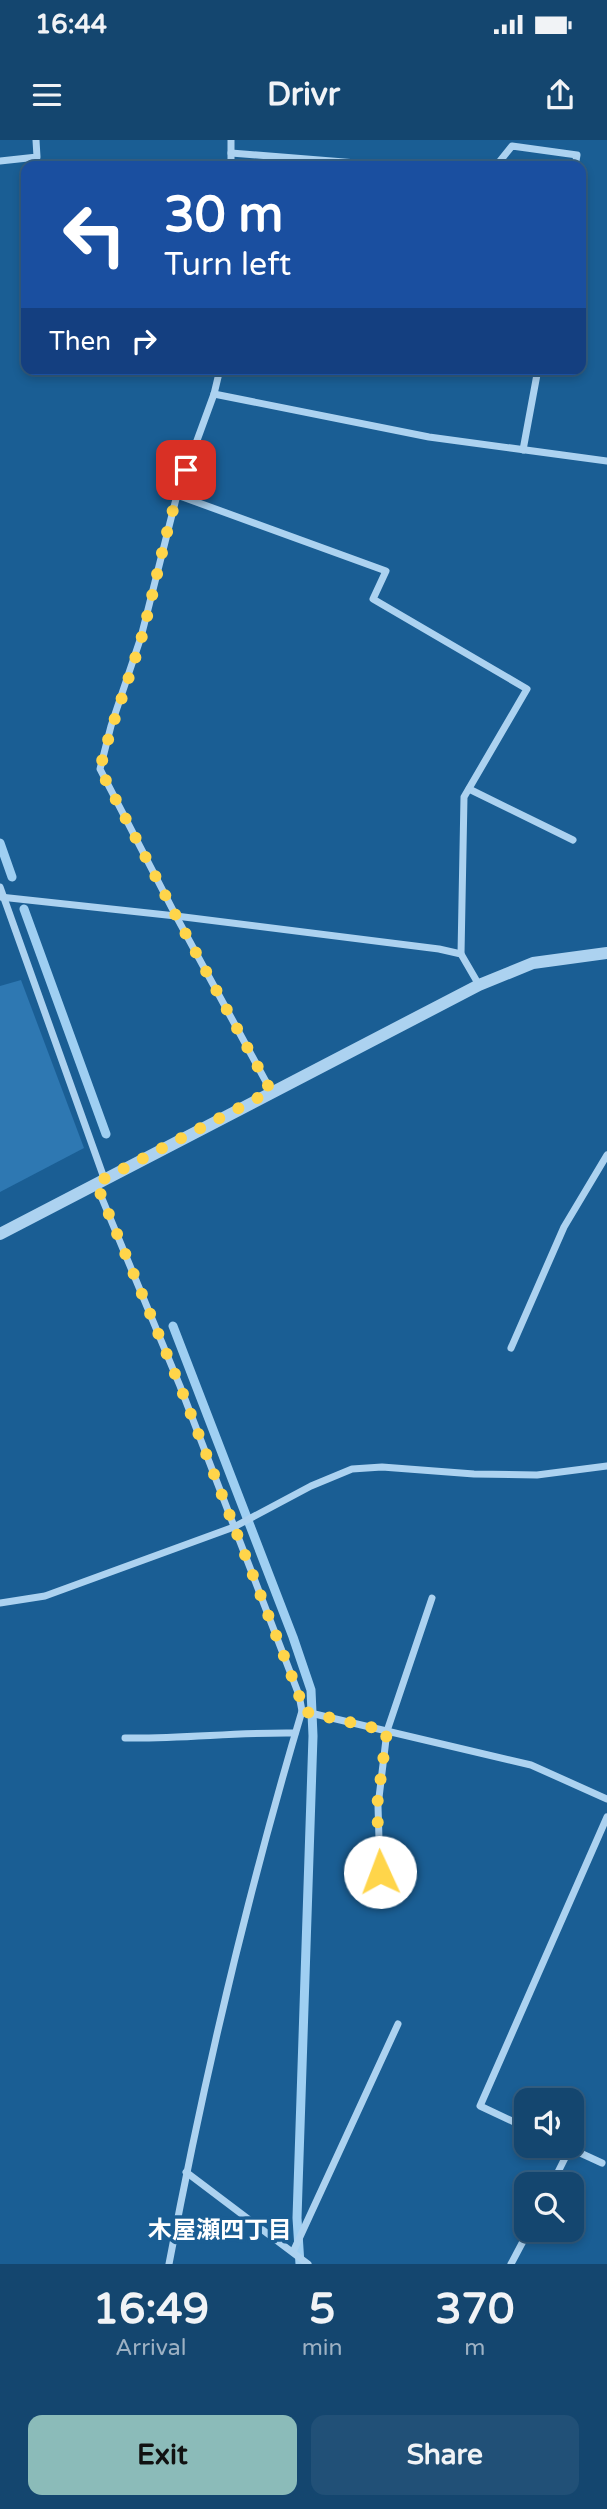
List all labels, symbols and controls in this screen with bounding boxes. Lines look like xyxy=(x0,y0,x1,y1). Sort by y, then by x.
text: 16:44 xyxy=(35,9,107,40)
icon: menu xyxy=(28,76,66,114)
text: Drivr xyxy=(267,76,340,114)
icon: share xyxy=(541,76,579,114)
text: 30 m xyxy=(164,186,283,245)
icon: left xyxy=(49,189,140,280)
text: Turn left xyxy=(164,246,291,284)
icon: right xyxy=(125,322,163,360)
text: Then xyxy=(49,326,111,357)
pin xyxy=(156,440,216,500)
icon: arrive xyxy=(167,451,205,489)
position arrow xyxy=(343,1835,417,1909)
map controls xyxy=(514,2088,584,2242)
button: sound xyxy=(514,2088,584,2158)
button: search xyxy=(514,2172,584,2242)
district label: 木屋瀬四丁目 xyxy=(148,2216,292,2245)
text: 16:49 xyxy=(93,2284,209,2335)
text: 5 xyxy=(309,2284,335,2335)
text: 370 xyxy=(435,2284,514,2335)
text: Arrival xyxy=(115,2334,186,2362)
text: min xyxy=(302,2334,343,2362)
text: m xyxy=(464,2334,485,2362)
button: Exit xyxy=(28,2415,297,2495)
button: Share xyxy=(311,2415,579,2495)

